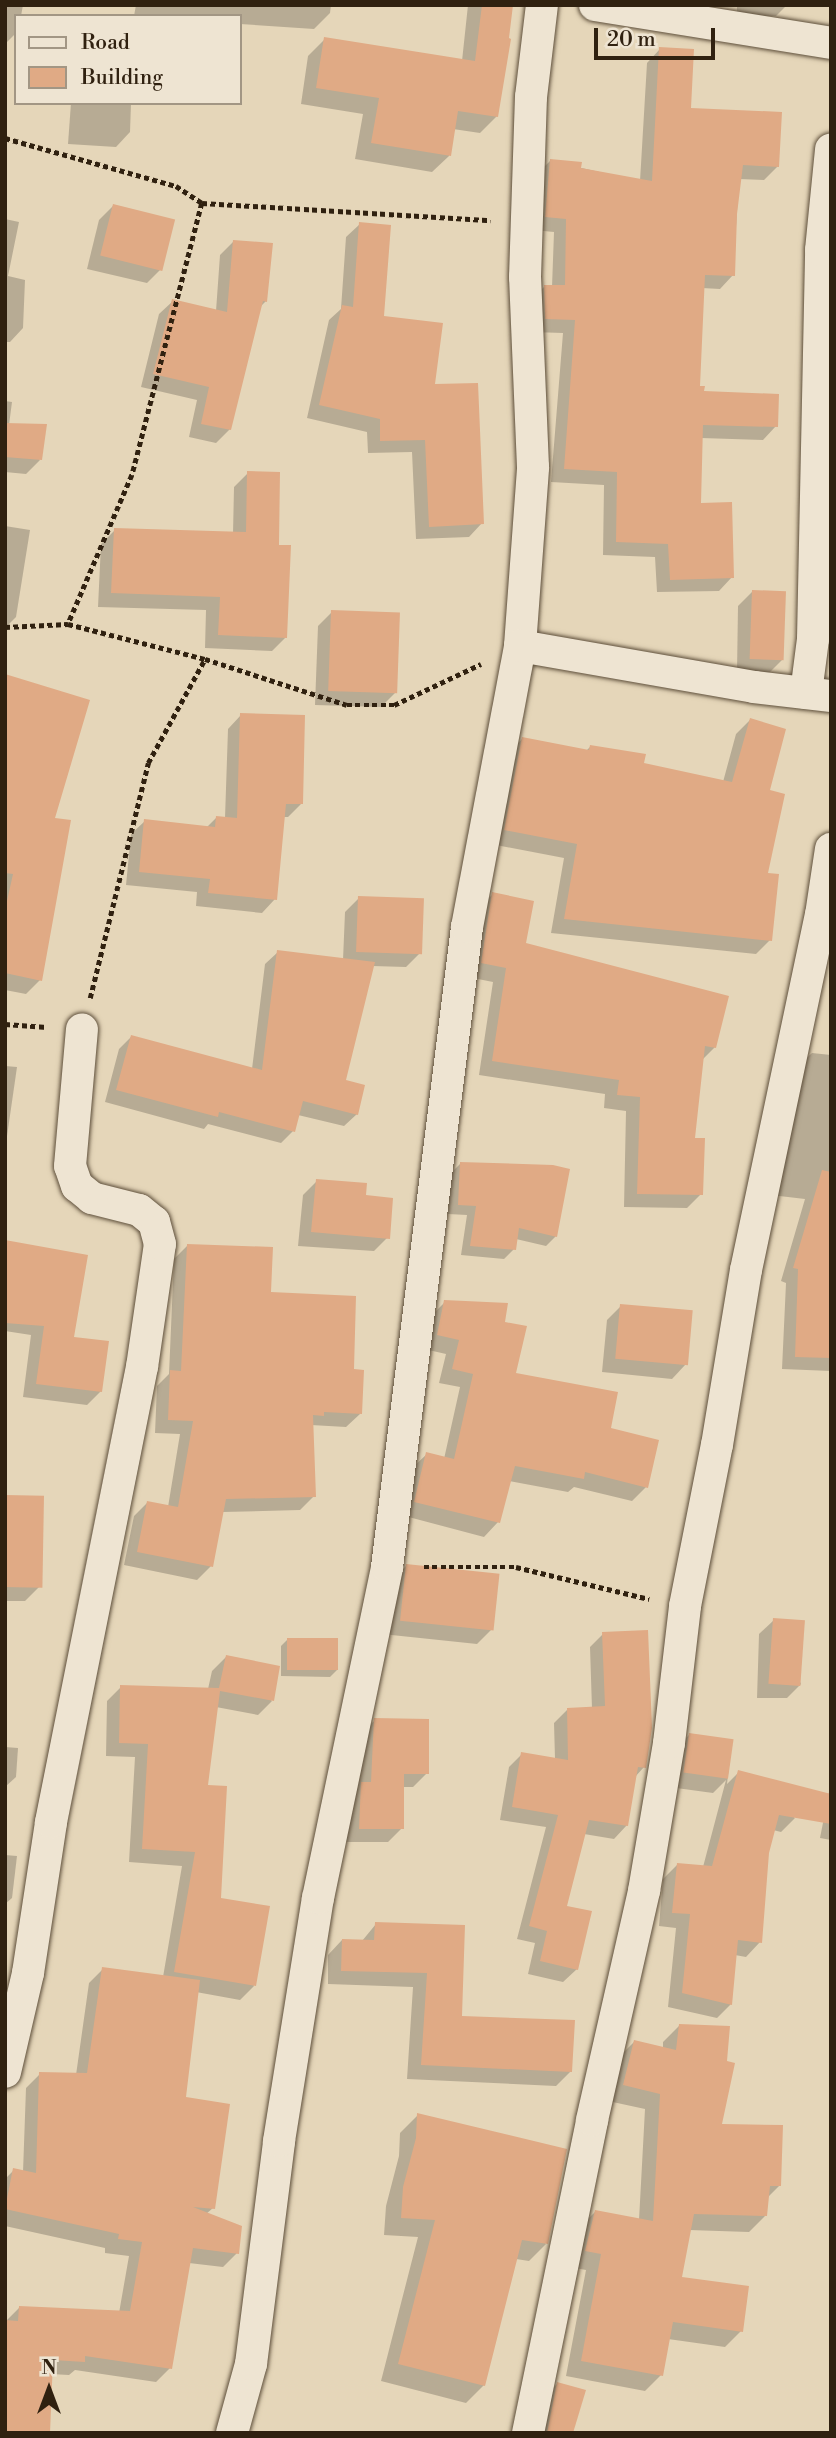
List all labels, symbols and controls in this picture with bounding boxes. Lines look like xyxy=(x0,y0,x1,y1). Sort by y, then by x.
legend xyxy=(14,14,242,105)
scale bar xyxy=(598,14,719,58)
text: 20 m xyxy=(607,27,656,53)
text: Road xyxy=(81,30,130,56)
text: Building xyxy=(81,65,163,91)
north arrow xyxy=(14,2354,84,2424)
text: N xyxy=(41,2356,57,2380)

